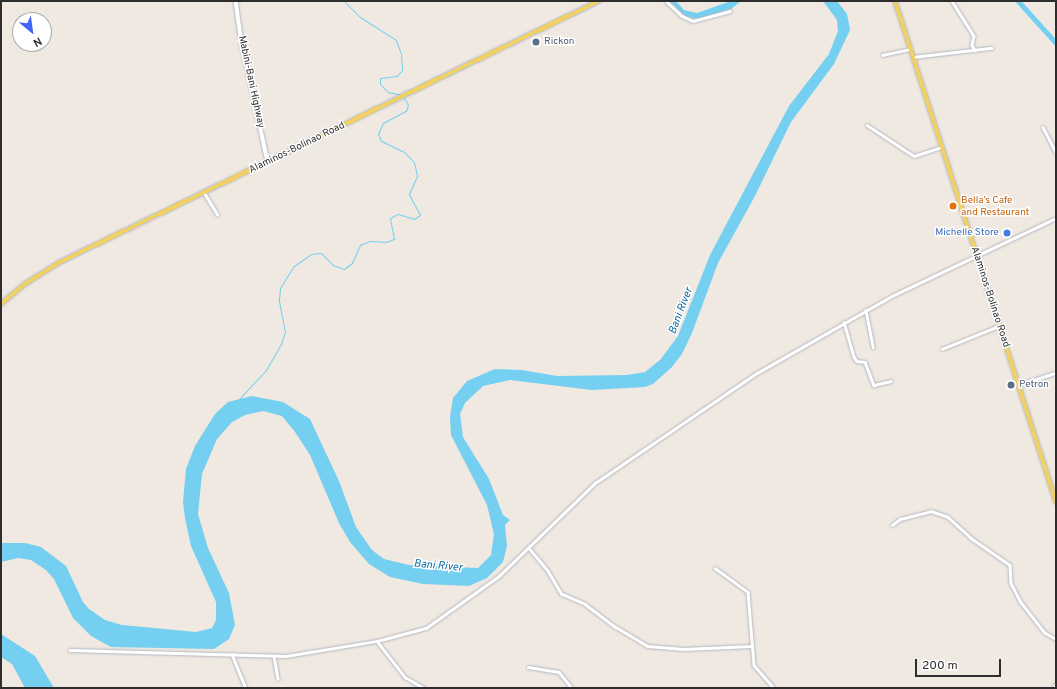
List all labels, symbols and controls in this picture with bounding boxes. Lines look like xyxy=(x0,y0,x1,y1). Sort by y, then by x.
north arrow xyxy=(12,12,52,52)
text: N xyxy=(30,34,44,50)
street label: Mabini-Bani Highway xyxy=(235,35,267,129)
place label: Rickon xyxy=(544,36,574,48)
marker: Rickon xyxy=(531,37,541,47)
street label: Alaminos-Bolinao Road xyxy=(247,120,347,176)
place label: Bella’s Cafe and Restaurant xyxy=(961,194,1029,218)
marker: Bella’s Cafe and Restaurant xyxy=(948,201,958,211)
place label: Michelle Store xyxy=(935,227,999,239)
marker: Michelle Store xyxy=(1002,228,1012,238)
street label: Alaminos-Bolinao Road xyxy=(968,245,1012,349)
water label: Bani River xyxy=(666,286,696,336)
place label: Petron xyxy=(1019,379,1049,391)
marker: Petron xyxy=(1006,380,1016,390)
water label: Bani River xyxy=(413,557,463,575)
scale bar xyxy=(917,651,1003,677)
text: 200 m xyxy=(922,658,958,674)

